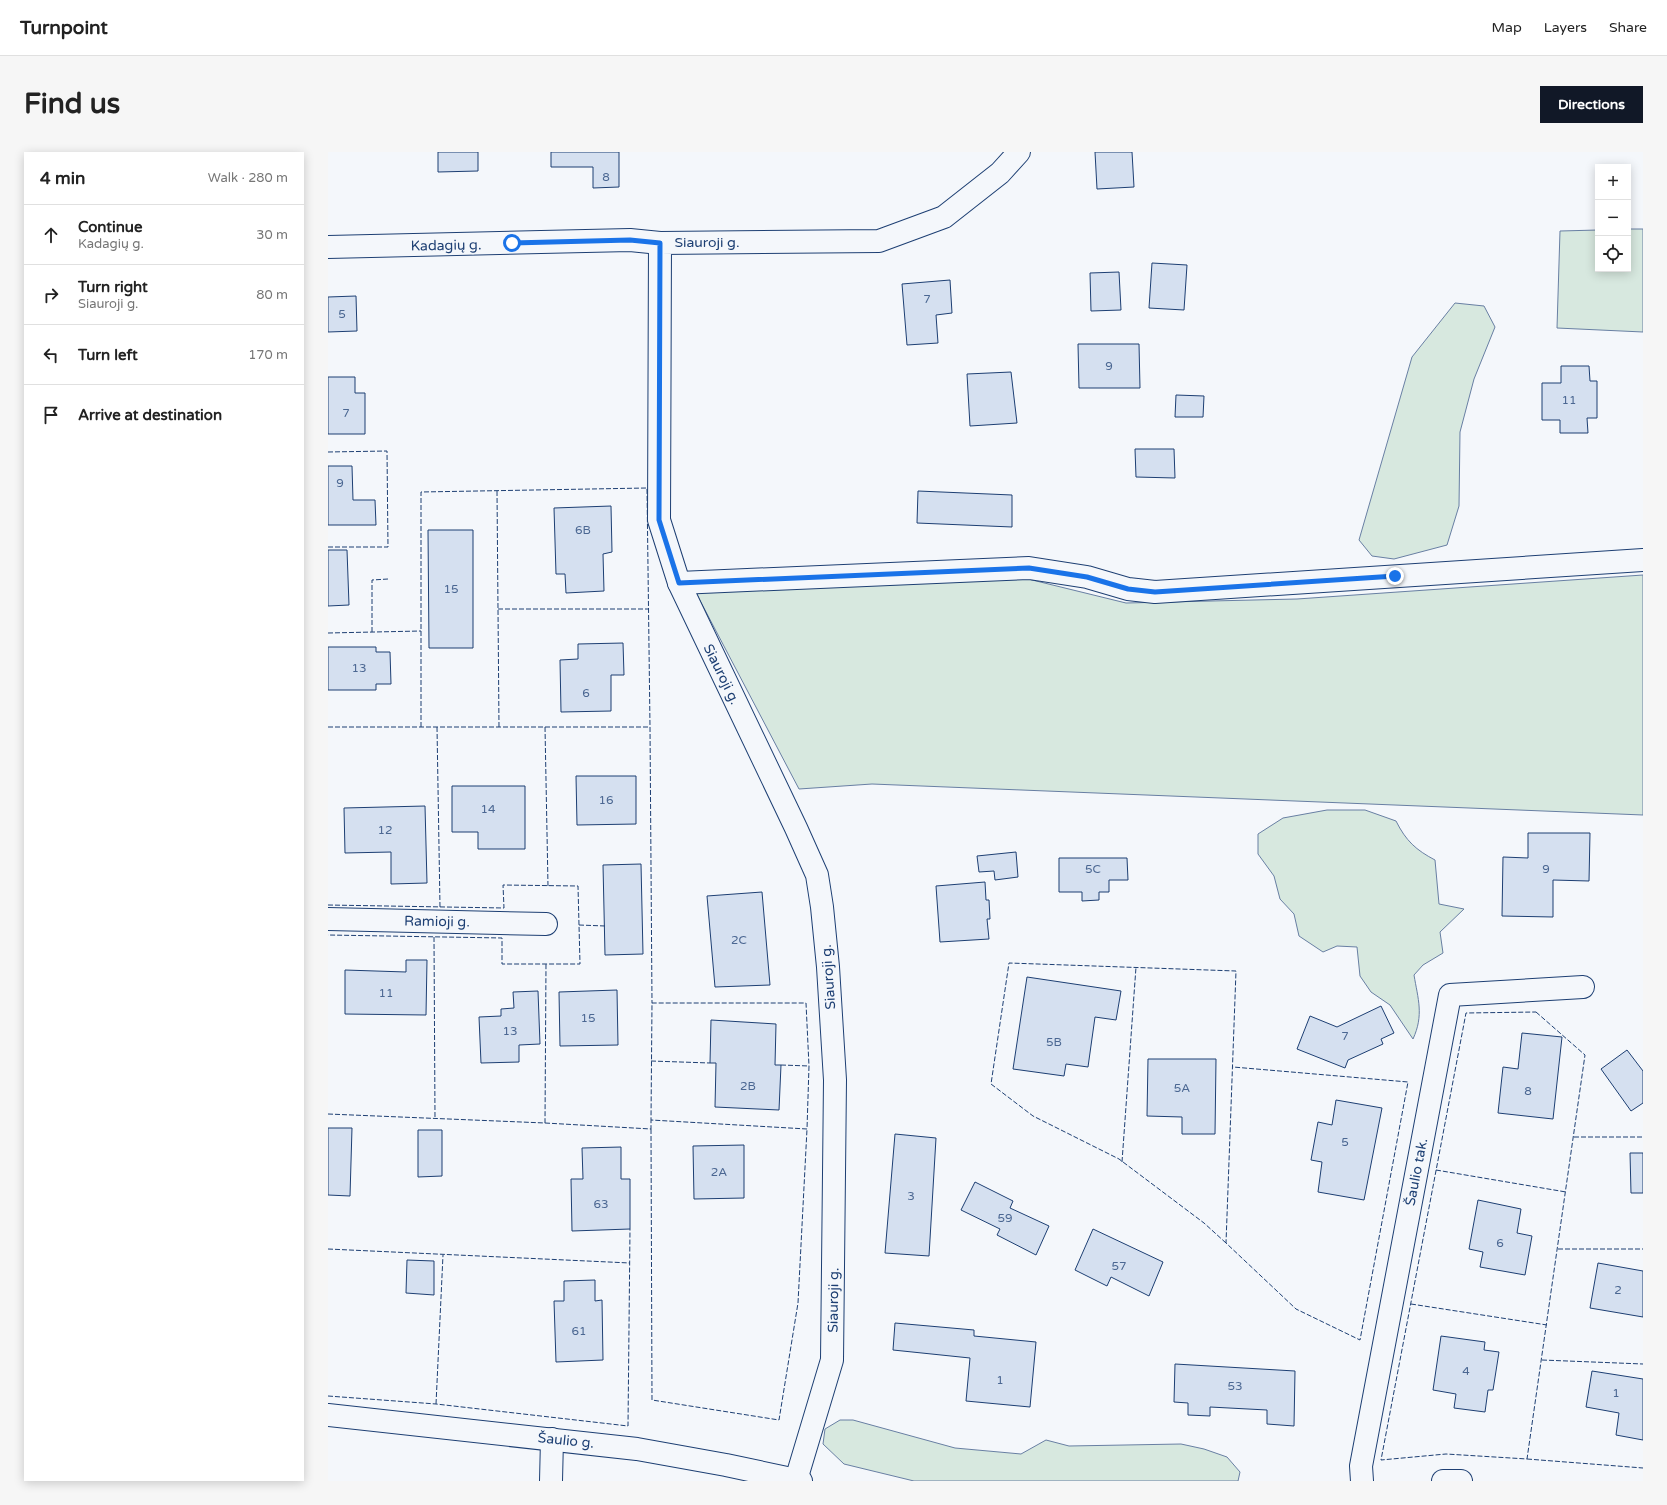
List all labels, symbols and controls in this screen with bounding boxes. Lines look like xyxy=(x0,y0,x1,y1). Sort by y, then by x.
text: Turnpoint xyxy=(20,17,108,39)
text: Map xyxy=(1492,19,1522,36)
text: Layers xyxy=(1544,19,1587,36)
text: Share xyxy=(1609,19,1647,36)
button: Directions xyxy=(1540,86,1643,123)
text: Find us xyxy=(24,87,120,121)
map controls xyxy=(1595,164,1631,272)
button: + xyxy=(1595,164,1631,200)
text: 4 min xyxy=(40,168,85,189)
text: Walk · 280 m xyxy=(208,170,288,186)
house number: 8 xyxy=(602,170,610,184)
button: − xyxy=(1595,200,1631,236)
text: Continue xyxy=(78,218,142,236)
icon: ahead xyxy=(40,224,62,246)
text: 30 m xyxy=(256,227,288,243)
route start xyxy=(503,234,521,252)
street label: Siauroji g. xyxy=(674,234,740,251)
text: Kadagių g. xyxy=(78,236,144,252)
street label: Kadagių g. xyxy=(410,236,482,255)
button: locate xyxy=(1595,236,1631,272)
text: Turn right xyxy=(78,278,148,296)
icon: right xyxy=(40,284,62,306)
text: 80 m xyxy=(256,287,288,303)
house number: 7 xyxy=(923,292,931,306)
text: Siauroji g. xyxy=(78,296,139,312)
house number: 5 xyxy=(338,307,346,321)
icon: left xyxy=(40,344,62,366)
text: Turn left xyxy=(78,346,138,364)
text: 170 m xyxy=(248,347,288,363)
house number: 9 xyxy=(1105,359,1113,373)
house number: 11 xyxy=(1561,393,1577,407)
icon: arrive xyxy=(40,404,62,426)
text: Arrive at destination xyxy=(78,406,222,424)
house number: 7 xyxy=(342,406,350,420)
house number: 9 xyxy=(336,476,344,490)
house number: 6B xyxy=(575,523,591,537)
route end xyxy=(1386,567,1404,585)
house number: 15 xyxy=(443,582,459,596)
street label: Siauroji g. xyxy=(700,641,743,707)
house number: 13 xyxy=(351,661,367,675)
house number: 6 xyxy=(582,686,590,700)
house number: 16 xyxy=(598,793,614,807)
house number: 14 xyxy=(480,802,496,816)
house number: 12 xyxy=(377,823,393,837)
house number: 5C xyxy=(1085,862,1101,876)
house number: 9 xyxy=(1542,862,1550,876)
street label: Ramioji g. xyxy=(404,912,470,931)
house number: 2C xyxy=(731,933,747,947)
street label: Siauroji g. xyxy=(818,944,839,1010)
house number: 11 xyxy=(378,986,394,1000)
house number: 15 xyxy=(580,1011,596,1025)
house number: 13 xyxy=(502,1024,518,1038)
house number: 7 xyxy=(1341,1029,1349,1043)
house number: 5B xyxy=(1046,1035,1062,1049)
house number: 2B xyxy=(740,1079,756,1093)
house number: 5A xyxy=(1174,1081,1190,1095)
house number: 8 xyxy=(1524,1084,1532,1098)
house number: 5 xyxy=(1341,1135,1349,1149)
street label: Šaulio tak. xyxy=(1402,1137,1431,1207)
house number: 2A xyxy=(711,1165,727,1179)
house number: 3 xyxy=(907,1189,915,1203)
house number: 63 xyxy=(593,1197,609,1211)
house number: 59 xyxy=(997,1211,1013,1225)
house number: 6 xyxy=(1496,1236,1504,1250)
house number: 57 xyxy=(1111,1259,1127,1273)
street label: Siauroji g. xyxy=(824,1267,843,1333)
house number: 2 xyxy=(1614,1283,1622,1297)
house number: 61 xyxy=(571,1324,587,1338)
house number: 4 xyxy=(1462,1364,1470,1378)
house number: 1 xyxy=(996,1373,1004,1387)
house number: 53 xyxy=(1227,1379,1243,1393)
house number: 1 xyxy=(1612,1386,1620,1400)
street label: Šaulio g. xyxy=(537,1429,595,1452)

